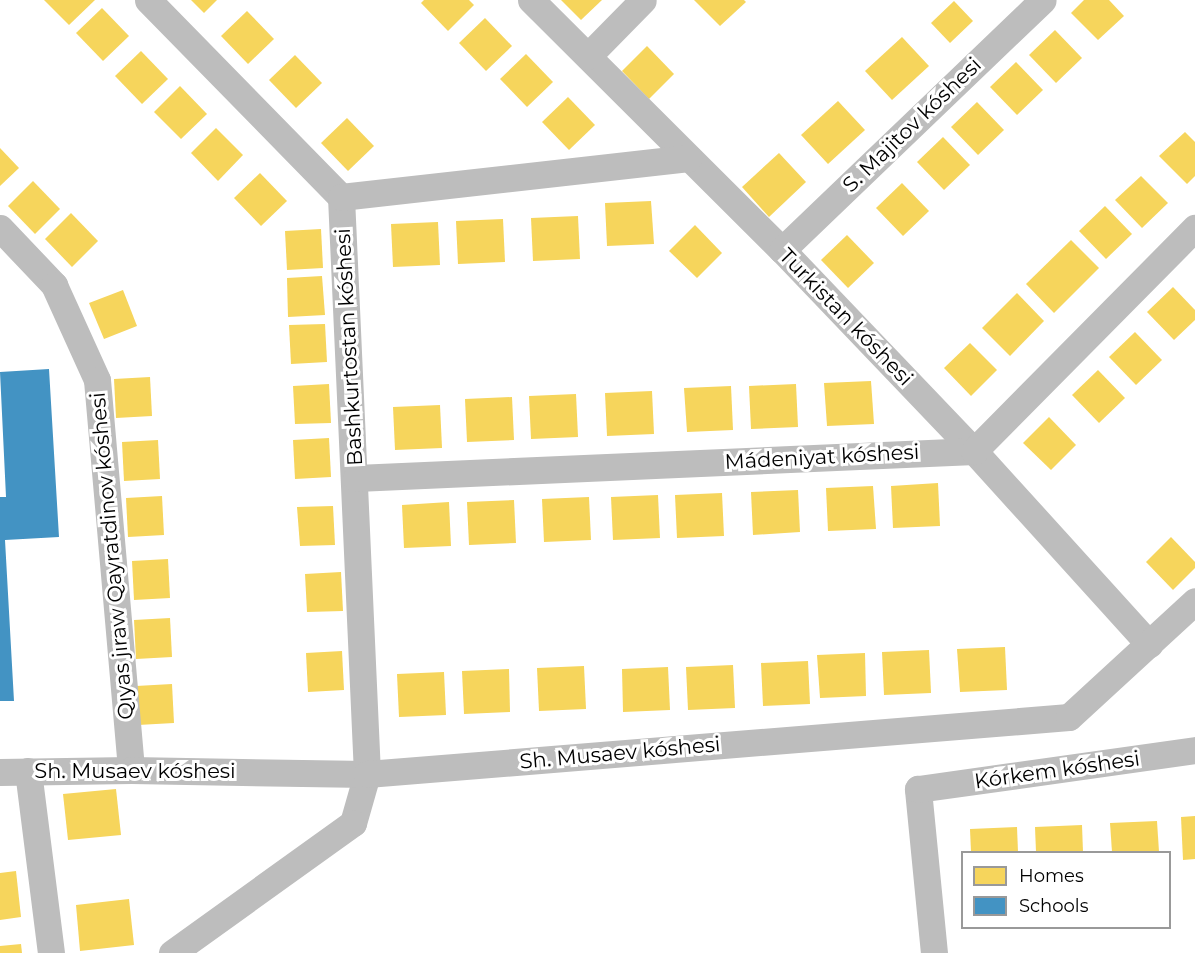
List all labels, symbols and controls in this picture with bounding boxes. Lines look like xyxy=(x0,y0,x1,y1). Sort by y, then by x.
street label: S. Majitov kóshesi xyxy=(837,52,987,198)
street label: Bashkurtostan kóshesi xyxy=(330,228,368,466)
street label: Turkistan kóshesi xyxy=(774,243,918,391)
street label: Qıyas jıraw Qayratdinov kóshesi xyxy=(85,391,139,721)
street label: Mádeniyat kóshesi xyxy=(724,439,920,475)
street label: Sh. Musaev kóshesi xyxy=(519,732,721,774)
street label: Kórkem kóshesi xyxy=(973,746,1141,794)
street label: Sh. Musaev kóshesi xyxy=(34,758,236,784)
legend xyxy=(961,851,1171,929)
text: Homes xyxy=(1019,865,1084,887)
text: Schools xyxy=(1019,895,1088,917)

